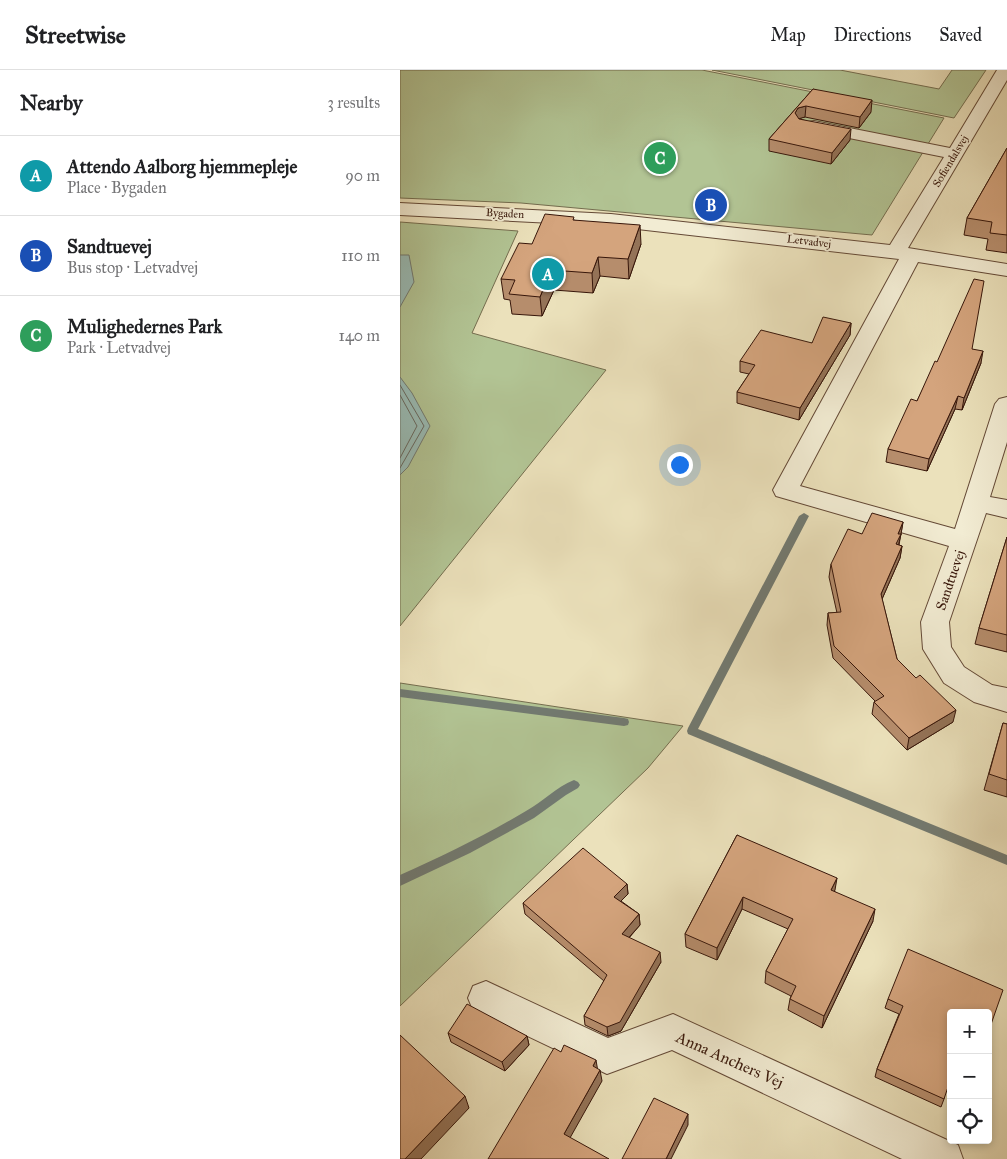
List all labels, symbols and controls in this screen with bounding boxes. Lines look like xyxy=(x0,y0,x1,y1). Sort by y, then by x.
text: Streetwise xyxy=(25,20,126,50)
text: Map xyxy=(770,24,806,46)
text: Directions xyxy=(834,24,911,46)
text: Saved xyxy=(939,24,982,46)
text: Nearby xyxy=(20,90,83,116)
text: 3 results xyxy=(327,93,380,112)
street label: Sofiendalsvej xyxy=(930,133,971,190)
pin: C xyxy=(644,139,676,177)
text: Attendo Aalborg hjemmepleje xyxy=(67,155,297,178)
text: A xyxy=(31,166,41,185)
text: 90 m xyxy=(345,166,380,185)
text: Place · Bygaden xyxy=(67,178,167,197)
pin: B xyxy=(695,186,727,224)
street label: Bygaden xyxy=(486,206,524,221)
street label: Letvadvej xyxy=(786,232,832,251)
text: Sandtuevej xyxy=(67,235,152,258)
text: B xyxy=(31,246,41,265)
text: 110 m xyxy=(341,246,380,265)
pin: A xyxy=(532,255,564,293)
text: Bus stop · Letvadvej xyxy=(67,258,198,277)
text: Mulighedernes Park xyxy=(67,315,222,338)
text: C xyxy=(31,326,41,345)
text: 140 m xyxy=(339,326,380,345)
text: Park · Letvadvej xyxy=(67,338,171,357)
your location xyxy=(667,452,693,478)
street label: Sandtuevej xyxy=(932,548,969,612)
map controls xyxy=(947,1009,992,1144)
button: + xyxy=(947,1009,992,1054)
street label: Anna Anchers Vej xyxy=(672,1027,787,1092)
button: − xyxy=(947,1054,992,1099)
button: locate xyxy=(947,1099,992,1144)

